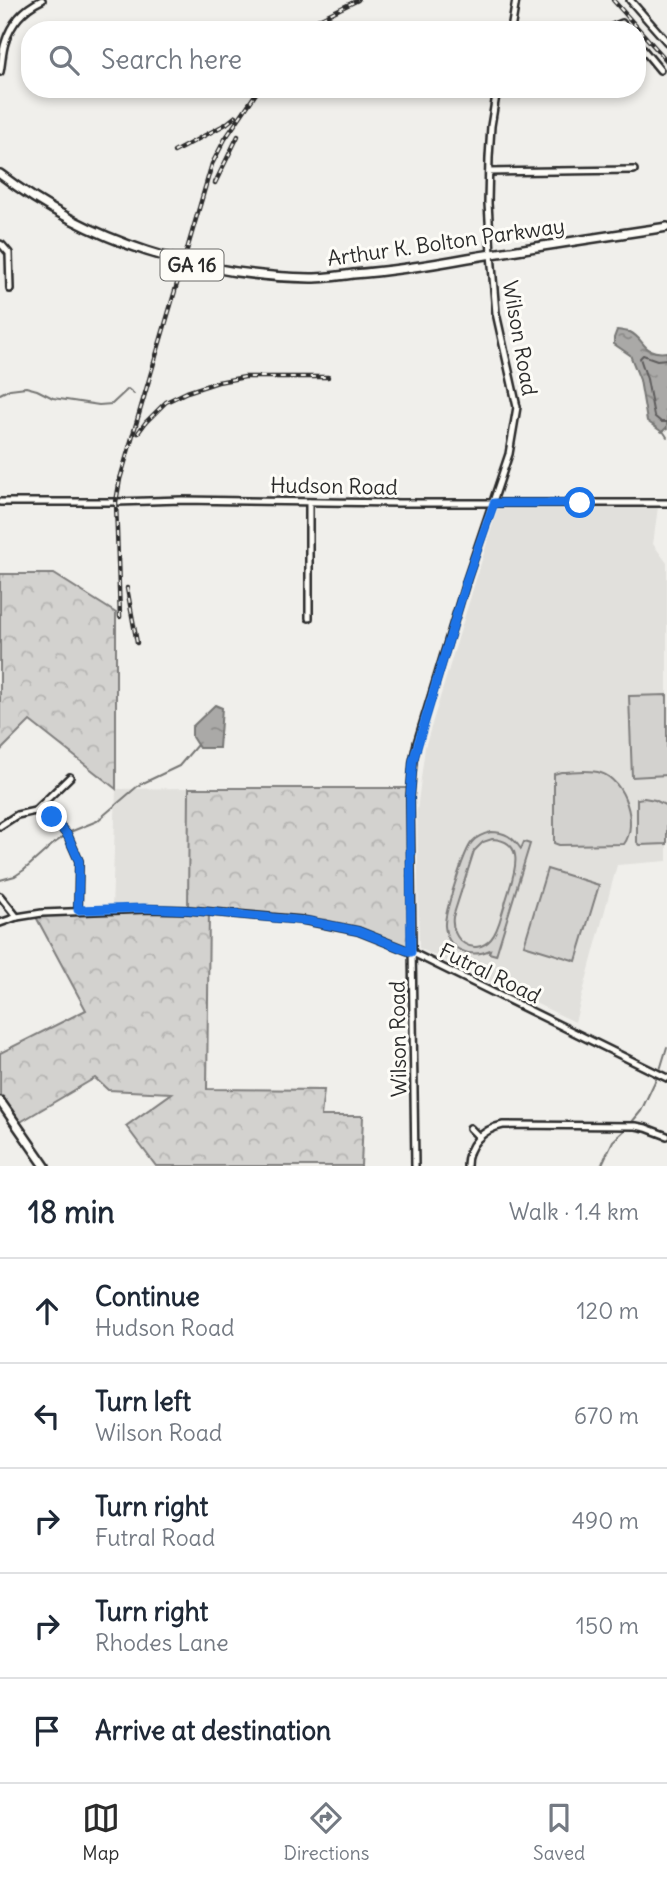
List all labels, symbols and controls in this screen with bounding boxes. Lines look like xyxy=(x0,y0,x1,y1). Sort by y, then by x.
search box xyxy=(21,21,646,98)
icon: search xyxy=(45,41,83,79)
text: Search here xyxy=(101,43,242,76)
street label: Arthur K. Bolton Parkway xyxy=(326,212,566,272)
road number: GA 16 xyxy=(160,249,224,280)
street label: Wilson Road xyxy=(497,278,543,398)
street label: Hudson Road xyxy=(270,471,398,501)
route start xyxy=(564,487,595,518)
route end xyxy=(36,801,67,832)
street label: Futral Road xyxy=(435,937,545,1009)
street label: Wilson Road xyxy=(383,981,413,1097)
text: 18 min xyxy=(28,1193,115,1231)
text: Walk · 1.4 km xyxy=(509,1197,639,1226)
text: Continue xyxy=(95,1280,200,1313)
icon: ahead xyxy=(28,1292,66,1330)
text: 120 m xyxy=(576,1296,639,1325)
text: Hudson Road xyxy=(95,1313,235,1342)
text: Turn left xyxy=(95,1385,191,1418)
icon: left xyxy=(28,1397,66,1435)
text: 670 m xyxy=(574,1401,639,1430)
text: Wilson Road xyxy=(95,1418,222,1447)
text: Turn right xyxy=(95,1490,208,1523)
icon: right xyxy=(28,1502,66,1540)
text: 490 m xyxy=(572,1506,639,1535)
text: Futral Road xyxy=(95,1523,215,1552)
text: Turn right xyxy=(95,1595,208,1628)
icon: right xyxy=(28,1607,66,1645)
text: 150 m xyxy=(576,1611,639,1640)
text: Rhodes Lane xyxy=(95,1628,229,1657)
icon: arrive xyxy=(28,1712,66,1750)
text: Arrive at destination xyxy=(95,1714,331,1747)
tab: Map xyxy=(82,1799,120,1865)
tab: Directions xyxy=(284,1799,369,1865)
tab: Saved xyxy=(533,1799,585,1865)

